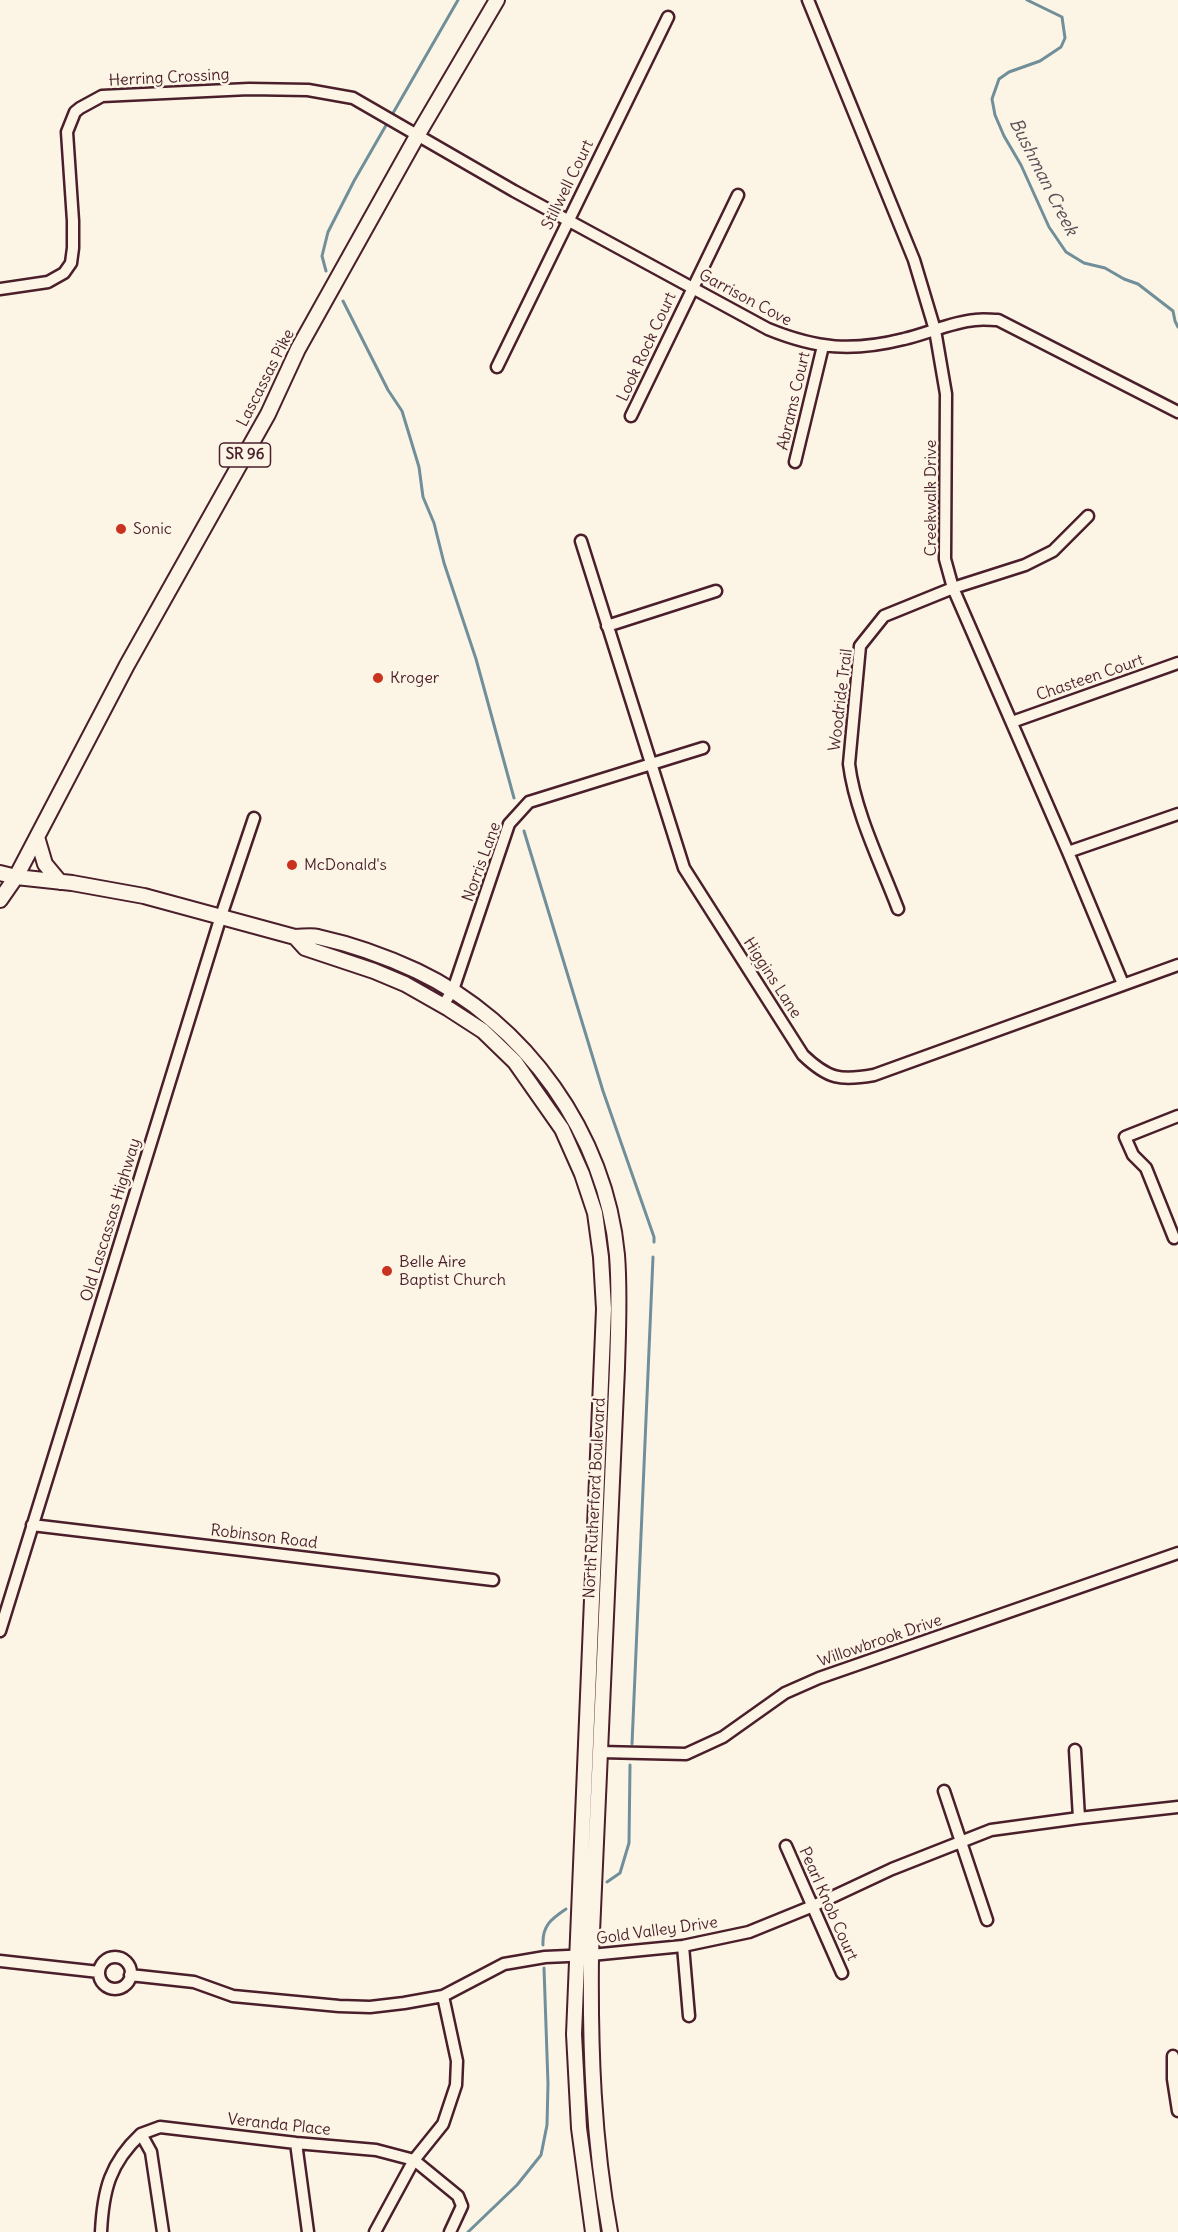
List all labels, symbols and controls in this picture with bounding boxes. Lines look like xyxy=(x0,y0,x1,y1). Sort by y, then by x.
street label: Herring Crossing xyxy=(108,65,230,91)
water label: Bushman Creek xyxy=(1004,115,1082,239)
street label: Stillwell Court xyxy=(538,137,598,233)
street label: Garrison Cove xyxy=(695,265,795,331)
street label: Look Rock Court xyxy=(613,289,681,405)
street label: Lascassas Pike xyxy=(233,326,299,430)
street label: Abrams Court xyxy=(773,350,815,452)
street label: Creekwalk Drive xyxy=(921,440,941,556)
road number: SR 96 xyxy=(220,443,270,467)
place label: Sonic xyxy=(133,519,172,539)
marker: Sonic xyxy=(114,522,128,536)
street label: Woodride Trail xyxy=(825,648,857,752)
street label: Chasteen Court xyxy=(1034,651,1146,705)
place label: Kroger xyxy=(390,668,439,688)
marker: Kroger xyxy=(371,671,385,685)
street label: Norris Lane xyxy=(459,820,505,904)
place label: McDonald's xyxy=(304,855,387,875)
marker: McDonald's xyxy=(285,858,299,872)
street label: Higgins Lane xyxy=(739,934,805,1022)
street label: Old Lascassas Highway xyxy=(77,1136,145,1304)
place label: Belle Aire Baptist Church xyxy=(399,1252,506,1290)
marker: Belle Aire Baptist Church xyxy=(380,1264,394,1278)
street label: North Rutherford Boulevard xyxy=(580,1397,610,1599)
street label: Robinson Road xyxy=(209,1521,319,1553)
street label: Willowbrook Drive xyxy=(815,1611,945,1671)
street label: Pearl Knob Court xyxy=(794,1844,862,1964)
street label: Gold Valley Drive xyxy=(595,1913,719,1949)
street label: Veranda Place xyxy=(226,2110,332,2140)

